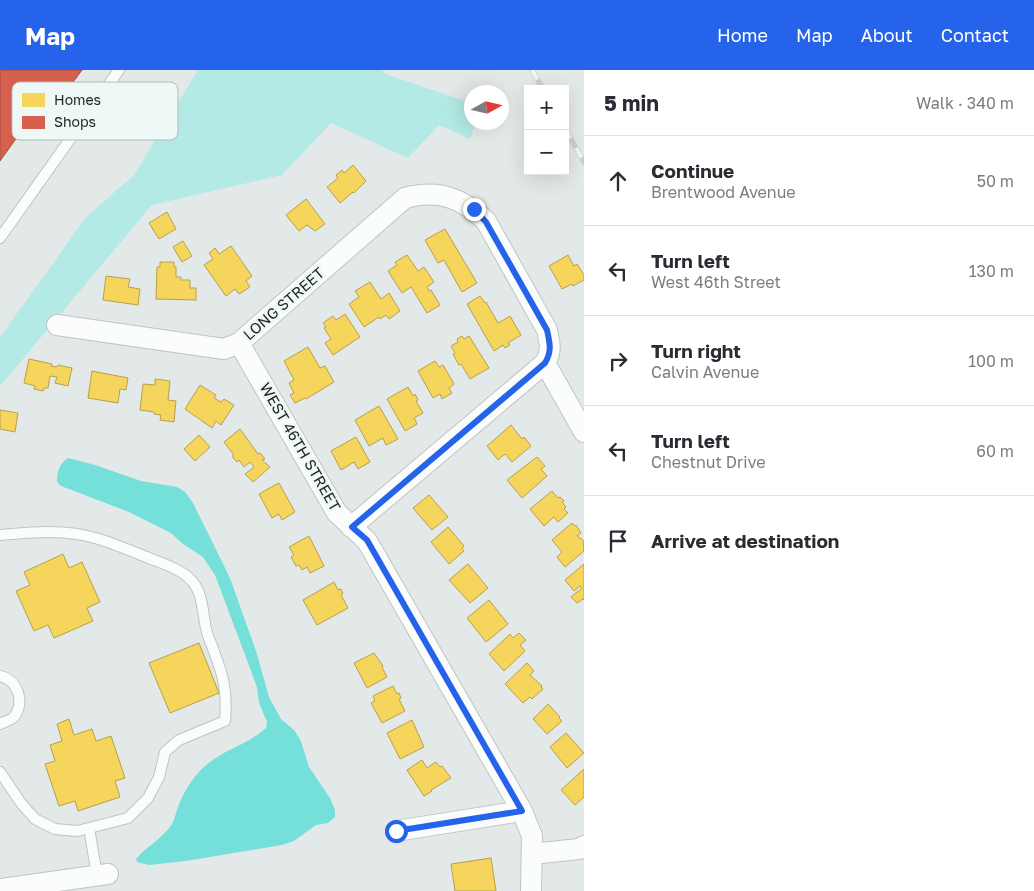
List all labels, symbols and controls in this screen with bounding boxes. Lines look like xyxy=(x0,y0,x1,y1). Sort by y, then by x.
text: Map xyxy=(25,21,75,50)
text: Home xyxy=(717,24,768,46)
text: Map xyxy=(796,24,833,46)
text: About xyxy=(861,24,913,46)
text: Contact xyxy=(941,24,1009,46)
legend xyxy=(12,82,178,140)
north arrow xyxy=(464,85,509,130)
map controls xyxy=(524,85,569,175)
button: + xyxy=(524,85,569,130)
text: 5 min xyxy=(604,90,659,116)
text: Homes xyxy=(54,91,101,108)
text: Walk · 340 m xyxy=(916,93,1014,113)
text: Shops xyxy=(54,113,96,130)
button: − xyxy=(524,130,569,175)
text: Continue xyxy=(651,159,734,182)
icon: ahead xyxy=(604,167,632,195)
text: 50 m xyxy=(977,171,1014,191)
text: Brentwood Avenue xyxy=(651,182,796,202)
route end xyxy=(463,198,486,221)
text: Turn left xyxy=(651,249,730,272)
icon: left xyxy=(604,257,632,285)
text: 130 m xyxy=(969,261,1014,281)
street label: LONG STREET xyxy=(239,263,328,343)
text: West 46th Street xyxy=(651,272,781,292)
text: Turn right xyxy=(651,339,741,362)
icon: right xyxy=(604,347,632,375)
text: 100 m xyxy=(968,351,1014,371)
text: Calvin Avenue xyxy=(651,362,759,382)
street label: WEST 46TH STREET xyxy=(257,379,345,514)
text: Turn left xyxy=(651,429,730,452)
icon: left xyxy=(604,437,632,465)
text: 60 m xyxy=(976,441,1014,461)
text: Chestnut Drive xyxy=(651,452,765,472)
icon: arrive xyxy=(604,527,632,555)
text: Arrive at destination xyxy=(651,529,839,552)
route start xyxy=(385,820,408,843)

